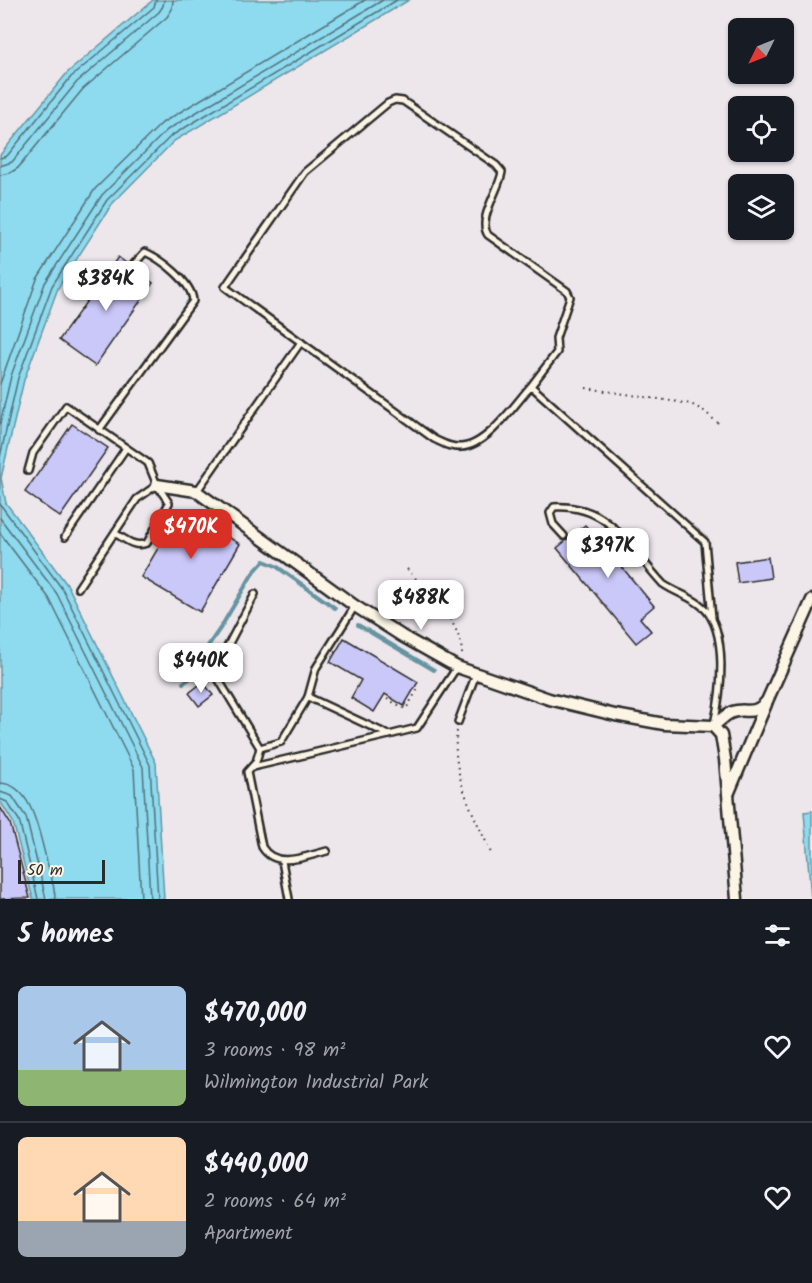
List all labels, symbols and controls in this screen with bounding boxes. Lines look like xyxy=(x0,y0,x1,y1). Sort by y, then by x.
north arrow xyxy=(728,18,794,84)
map controls xyxy=(728,18,794,240)
button: locate xyxy=(728,96,794,162)
button: layers xyxy=(728,174,794,240)
pin: $384K xyxy=(64,261,148,312)
text: $384K xyxy=(77,264,135,296)
pin: $470K xyxy=(149,509,233,560)
text: $470K xyxy=(164,512,218,544)
pin: $397K xyxy=(566,528,650,579)
text: $397K xyxy=(581,531,635,563)
pin: $488K xyxy=(379,580,463,631)
text: $488K xyxy=(392,583,450,615)
pin: $440K xyxy=(159,643,243,694)
text: $440K xyxy=(173,646,229,678)
scale bar xyxy=(18,857,105,884)
text: 50 m xyxy=(27,858,63,883)
text: 5 homes xyxy=(18,914,114,956)
icon: filters xyxy=(761,919,794,952)
text: $470,000 xyxy=(204,993,306,1035)
icon: home xyxy=(66,1010,138,1082)
icon: heart xyxy=(761,1030,794,1063)
text: 3 rooms · 98 m² xyxy=(204,1035,345,1067)
text: Wilmington Industrial Park xyxy=(204,1067,428,1099)
text: $440,000 xyxy=(204,1144,308,1186)
icon: home xyxy=(66,1161,138,1233)
icon: heart xyxy=(761,1181,794,1214)
text: 2 rooms · 64 m² xyxy=(204,1186,346,1218)
text: Apartment xyxy=(204,1218,293,1250)

